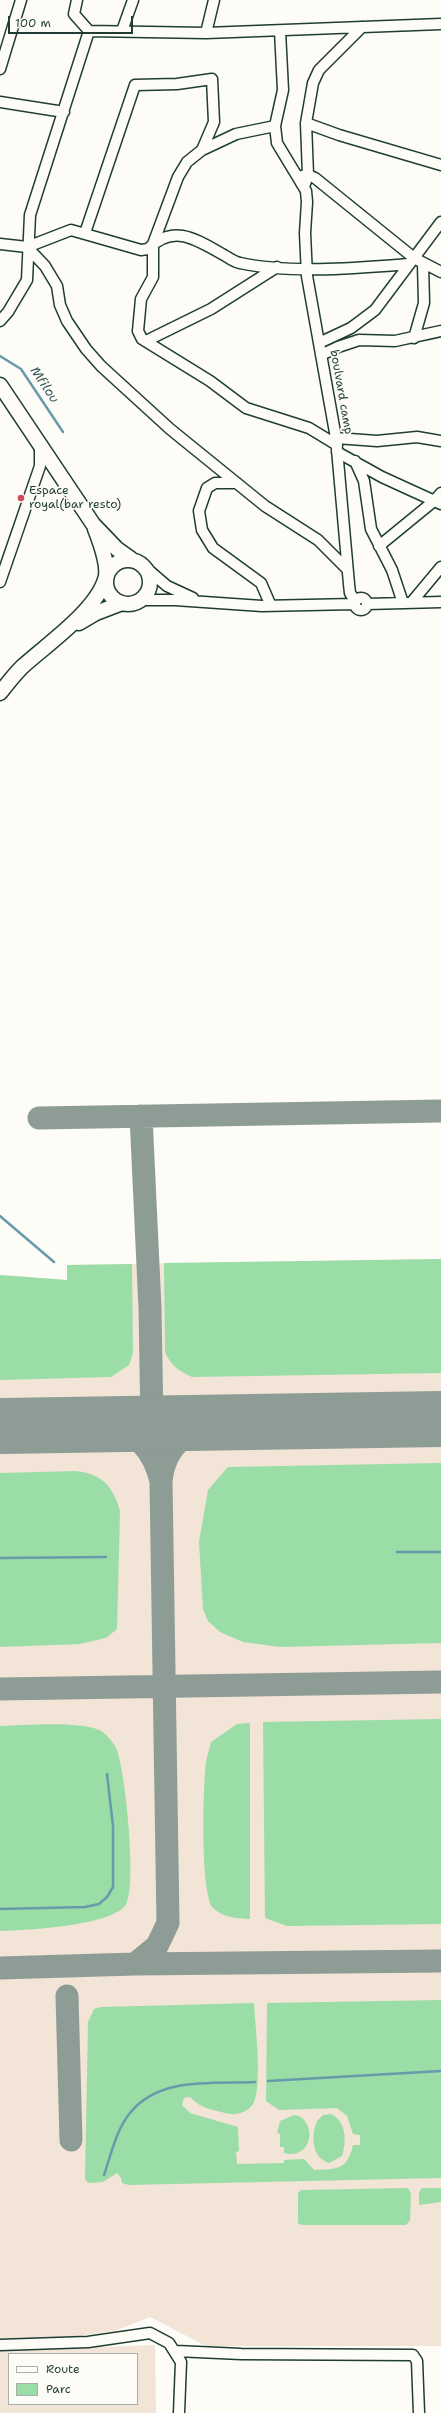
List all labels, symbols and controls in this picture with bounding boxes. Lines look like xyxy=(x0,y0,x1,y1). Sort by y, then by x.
scale bar xyxy=(10,8,135,34)
text: 100 m xyxy=(15,15,51,31)
street label: boulvard camp xyxy=(326,349,356,435)
water label: Mfilou xyxy=(26,364,62,406)
place label: Espace royal(bar resto) xyxy=(29,484,121,512)
marker: Espace royal(bar resto) xyxy=(16,493,26,503)
legend xyxy=(8,2353,138,2405)
text: Route xyxy=(46,2361,80,2377)
text: Parc xyxy=(46,2381,71,2397)

